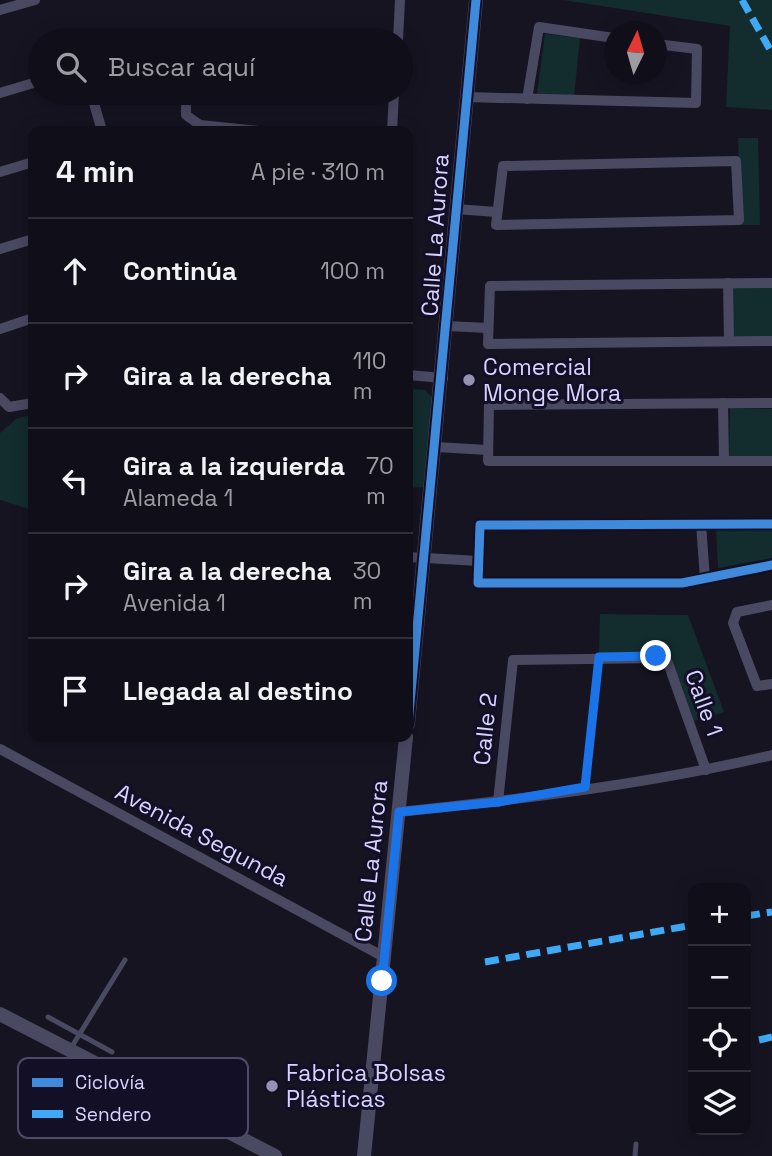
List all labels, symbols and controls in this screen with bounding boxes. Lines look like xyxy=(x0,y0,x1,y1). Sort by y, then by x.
north arrow xyxy=(604,21,667,84)
search box xyxy=(28,28,413,105)
icon: search xyxy=(52,48,90,86)
text: Buscar aquí xyxy=(108,50,255,84)
text: 4 min xyxy=(56,152,135,191)
street label: Calle La Aurora xyxy=(414,153,456,317)
text: A pie · 310 m xyxy=(251,157,385,187)
icon: ahead xyxy=(56,252,94,290)
text: Continúa xyxy=(123,254,237,288)
text: 100 m xyxy=(320,256,385,286)
text: 110 m xyxy=(353,346,387,406)
place label: Comercial Monge Mora xyxy=(483,352,621,408)
icon: right xyxy=(56,357,94,395)
text: Gira a la derecha xyxy=(123,359,332,393)
marker: Comercial Monge Mora xyxy=(461,372,477,388)
text: Gira a la izquierda xyxy=(123,449,345,483)
text: 70 m xyxy=(366,451,394,511)
icon: left xyxy=(56,462,94,500)
text: Alameda 1 xyxy=(123,483,233,513)
text: Gira a la derecha xyxy=(123,554,332,588)
text: 30 m xyxy=(353,556,381,616)
icon: right xyxy=(56,567,94,605)
text: Avenida 1 xyxy=(123,588,226,618)
route end xyxy=(640,640,671,671)
street label: Calle 1 xyxy=(678,666,730,740)
icon: arrive xyxy=(56,672,94,710)
text: Llegada al destino xyxy=(123,674,353,708)
street label: Calle 2 xyxy=(466,691,504,767)
street label: Avenida Segunda xyxy=(110,777,294,893)
street label: Calle La Aurora xyxy=(348,779,394,943)
map controls xyxy=(688,883,751,1135)
button: + xyxy=(688,883,751,946)
button: − xyxy=(688,946,751,1009)
route start xyxy=(366,965,397,996)
button: locate xyxy=(688,1009,751,1072)
legend xyxy=(18,1058,248,1138)
place label: Fabrica Bolsas Plásticas xyxy=(286,1058,446,1114)
text: Ciclovía xyxy=(75,1070,145,1095)
button: layers xyxy=(688,1072,751,1135)
marker: Fabrica Bolsas Plásticas xyxy=(264,1078,280,1094)
text: Sendero xyxy=(75,1102,152,1127)

